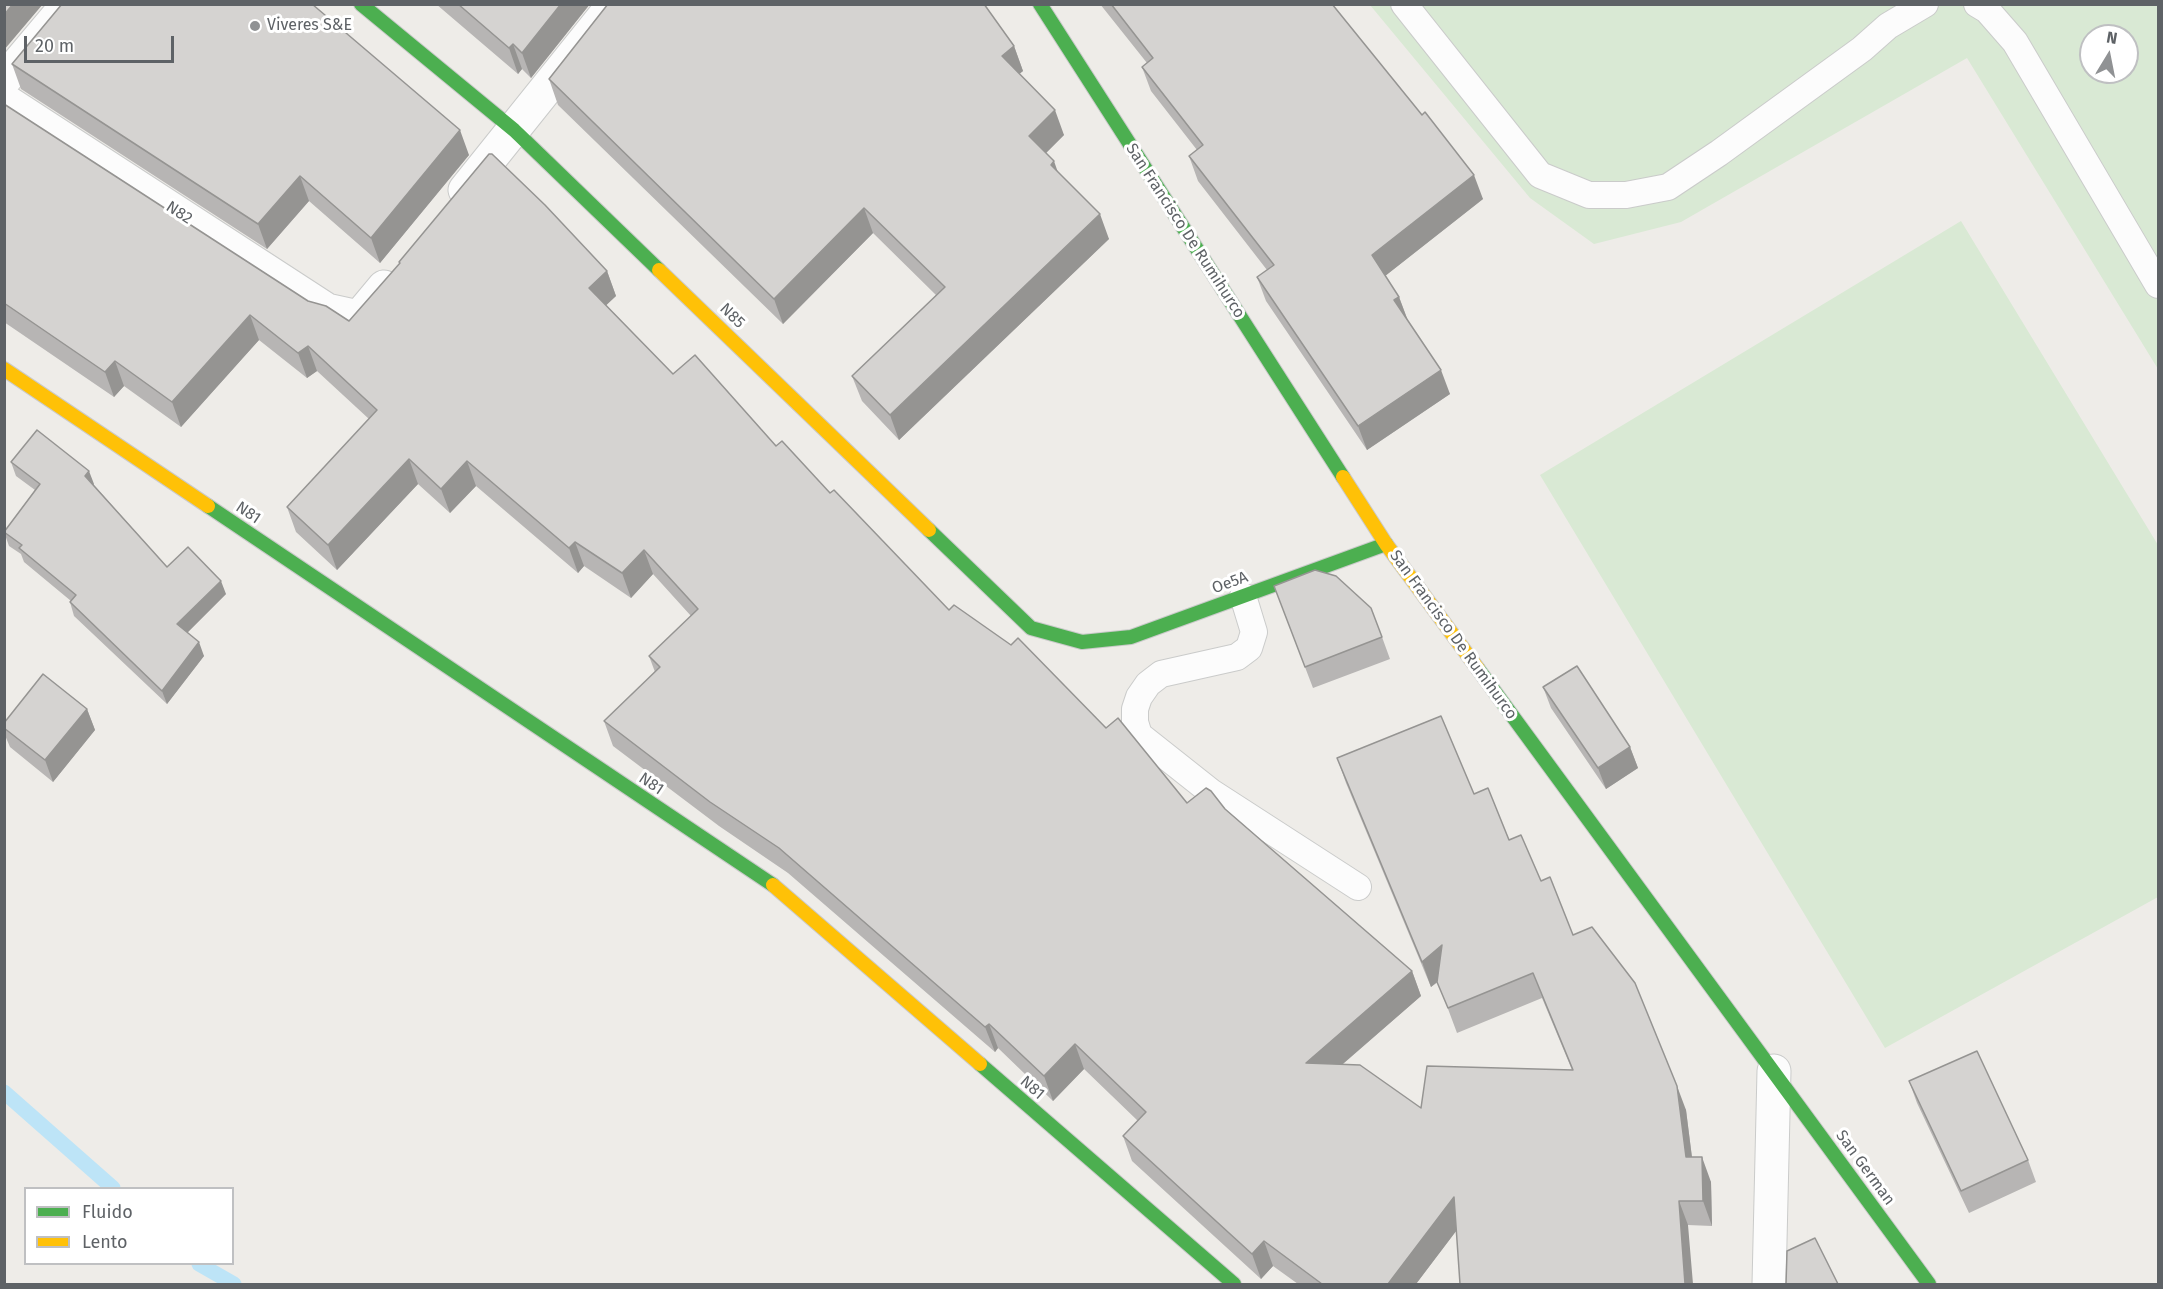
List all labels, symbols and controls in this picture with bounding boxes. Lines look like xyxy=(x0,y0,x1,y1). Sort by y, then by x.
place label: Viveres S&E xyxy=(267,16,352,36)
marker: Viveres S&E xyxy=(248,19,262,33)
scale bar xyxy=(27,24,177,62)
north arrow xyxy=(2079,24,2139,84)
text: N xyxy=(2105,27,2119,48)
text: 20 m xyxy=(35,35,74,57)
street label: San Francisco De Rumihurco xyxy=(1121,140,1249,322)
street label: N82 xyxy=(162,197,196,229)
street label: N85 xyxy=(715,299,749,333)
street label: N81 xyxy=(232,498,264,528)
street label: San Francisco De Rumihurco xyxy=(1385,547,1521,723)
street label: Oe5A xyxy=(1209,568,1251,598)
street label: N81 xyxy=(635,769,667,799)
street label: N81 xyxy=(1016,1072,1048,1104)
street label: San German xyxy=(1831,1127,1899,1209)
legend xyxy=(24,1187,234,1265)
text: Fluido xyxy=(82,1201,133,1223)
text: Lento xyxy=(82,1231,128,1253)

